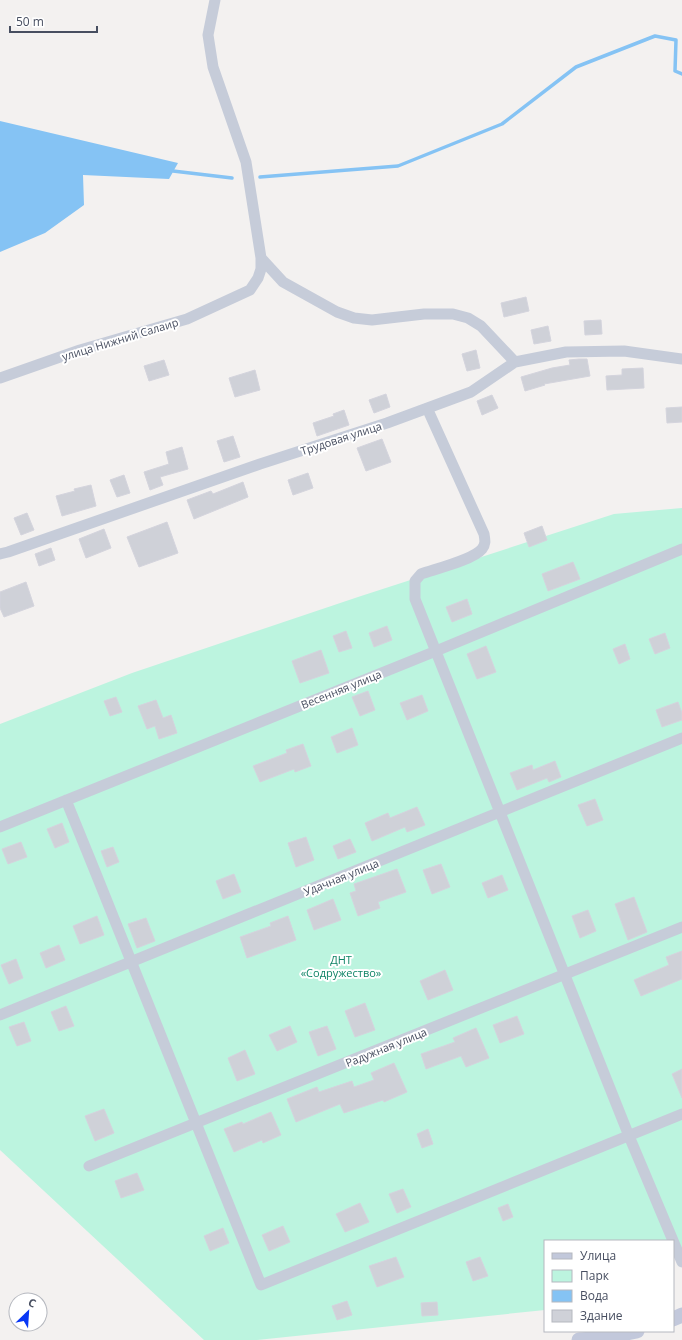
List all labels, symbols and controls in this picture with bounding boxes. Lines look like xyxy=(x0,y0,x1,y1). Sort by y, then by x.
scale bar xyxy=(10,8,97,34)
text: 50 m xyxy=(16,13,44,30)
street label: улица Нижний Салаир xyxy=(60,314,180,364)
street label: Трудовая улица xyxy=(299,418,383,458)
street label: Весенняя улица xyxy=(299,666,383,712)
street label: Удачная улица xyxy=(301,855,381,899)
park label: ДНТ «Содружество» xyxy=(301,952,382,980)
street label: Радужная улица xyxy=(343,1024,429,1070)
legend xyxy=(544,1240,674,1332)
text: Улица xyxy=(580,1247,616,1264)
text: Парк xyxy=(580,1267,610,1284)
text: Вода xyxy=(580,1287,609,1304)
north arrow xyxy=(8,1292,48,1332)
text: С xyxy=(26,1294,39,1311)
text: Здание xyxy=(580,1307,623,1324)

